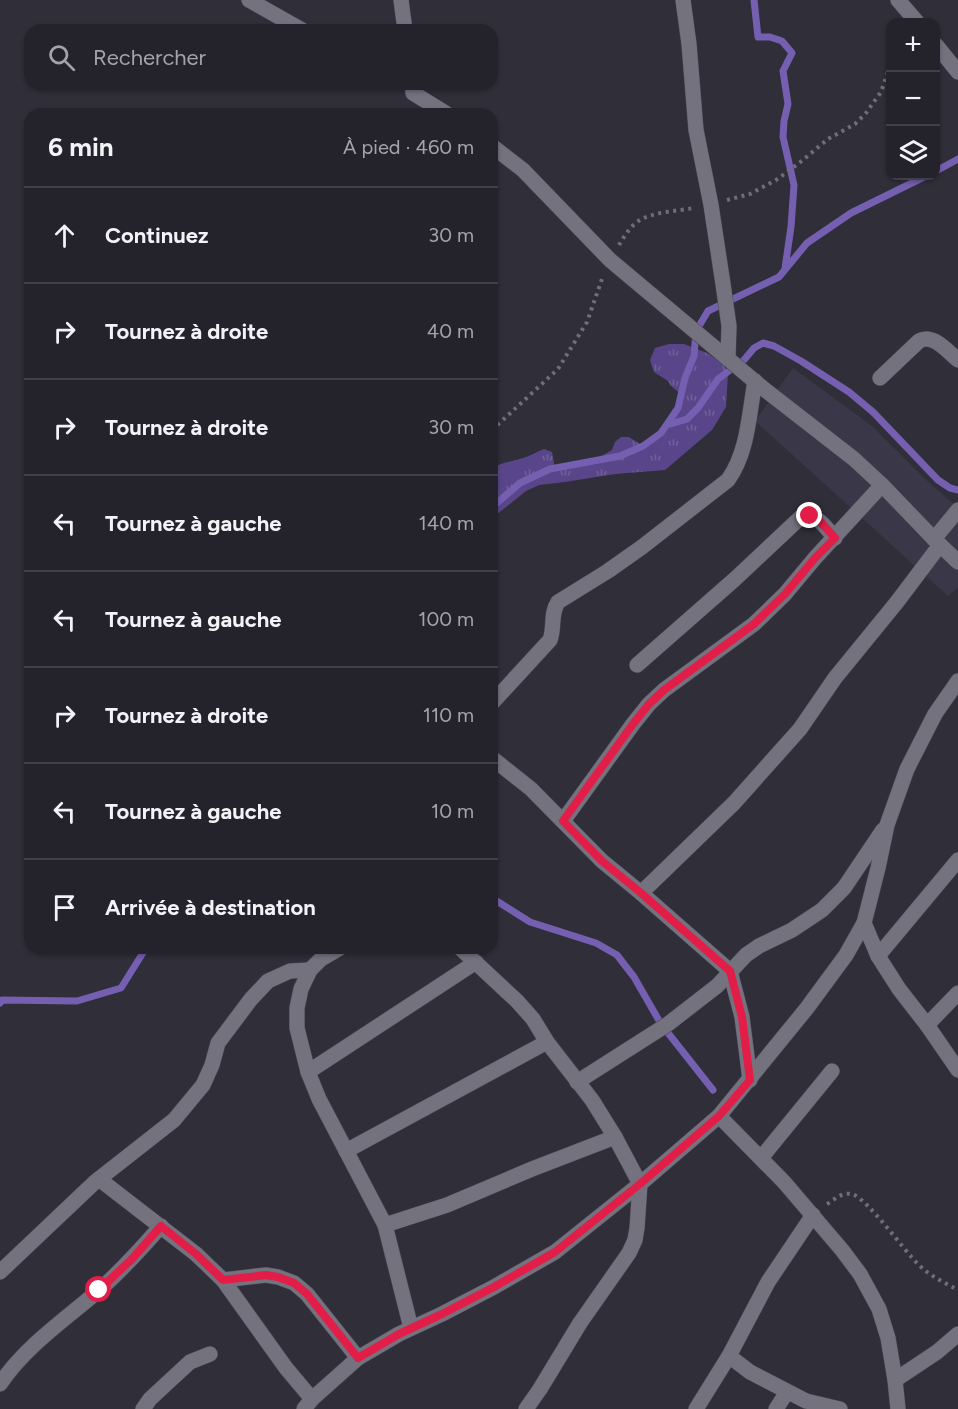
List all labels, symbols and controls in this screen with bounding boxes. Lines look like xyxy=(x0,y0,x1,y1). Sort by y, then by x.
map controls xyxy=(886,18,940,180)
button: + xyxy=(886,18,940,72)
search box xyxy=(24,24,498,90)
icon: search xyxy=(45,41,78,74)
text: Rechercher xyxy=(93,44,206,71)
button: − xyxy=(886,72,940,126)
button: layers xyxy=(886,126,940,180)
text: 6 min xyxy=(48,131,114,163)
text: À pied · 460 m xyxy=(343,135,474,159)
icon: ahead xyxy=(48,219,81,252)
text: Continuez xyxy=(105,222,209,249)
text: 30 m xyxy=(428,223,474,247)
icon: right xyxy=(48,315,81,348)
text: Tournez à droite xyxy=(105,318,268,345)
text: 40 m xyxy=(427,319,474,343)
icon: right xyxy=(48,411,81,444)
text: Tournez à droite xyxy=(105,414,268,441)
text: 30 m xyxy=(428,415,474,439)
route end xyxy=(796,502,822,528)
icon: left xyxy=(48,507,81,540)
text: Tournez à gauche xyxy=(105,510,281,537)
text: 140 m xyxy=(419,511,474,535)
icon: left xyxy=(48,603,81,636)
text: Tournez à gauche xyxy=(105,606,281,633)
text: 100 m xyxy=(418,607,474,631)
icon: right xyxy=(48,699,81,732)
text: Tournez à droite xyxy=(105,702,268,729)
text: 110 m xyxy=(423,703,474,727)
icon: left xyxy=(48,795,81,828)
text: Tournez à gauche xyxy=(105,798,281,825)
text: 10 m xyxy=(431,799,474,823)
icon: arrive xyxy=(48,891,81,924)
text: Arrivée à destination xyxy=(105,894,316,921)
route start xyxy=(85,1276,111,1302)

